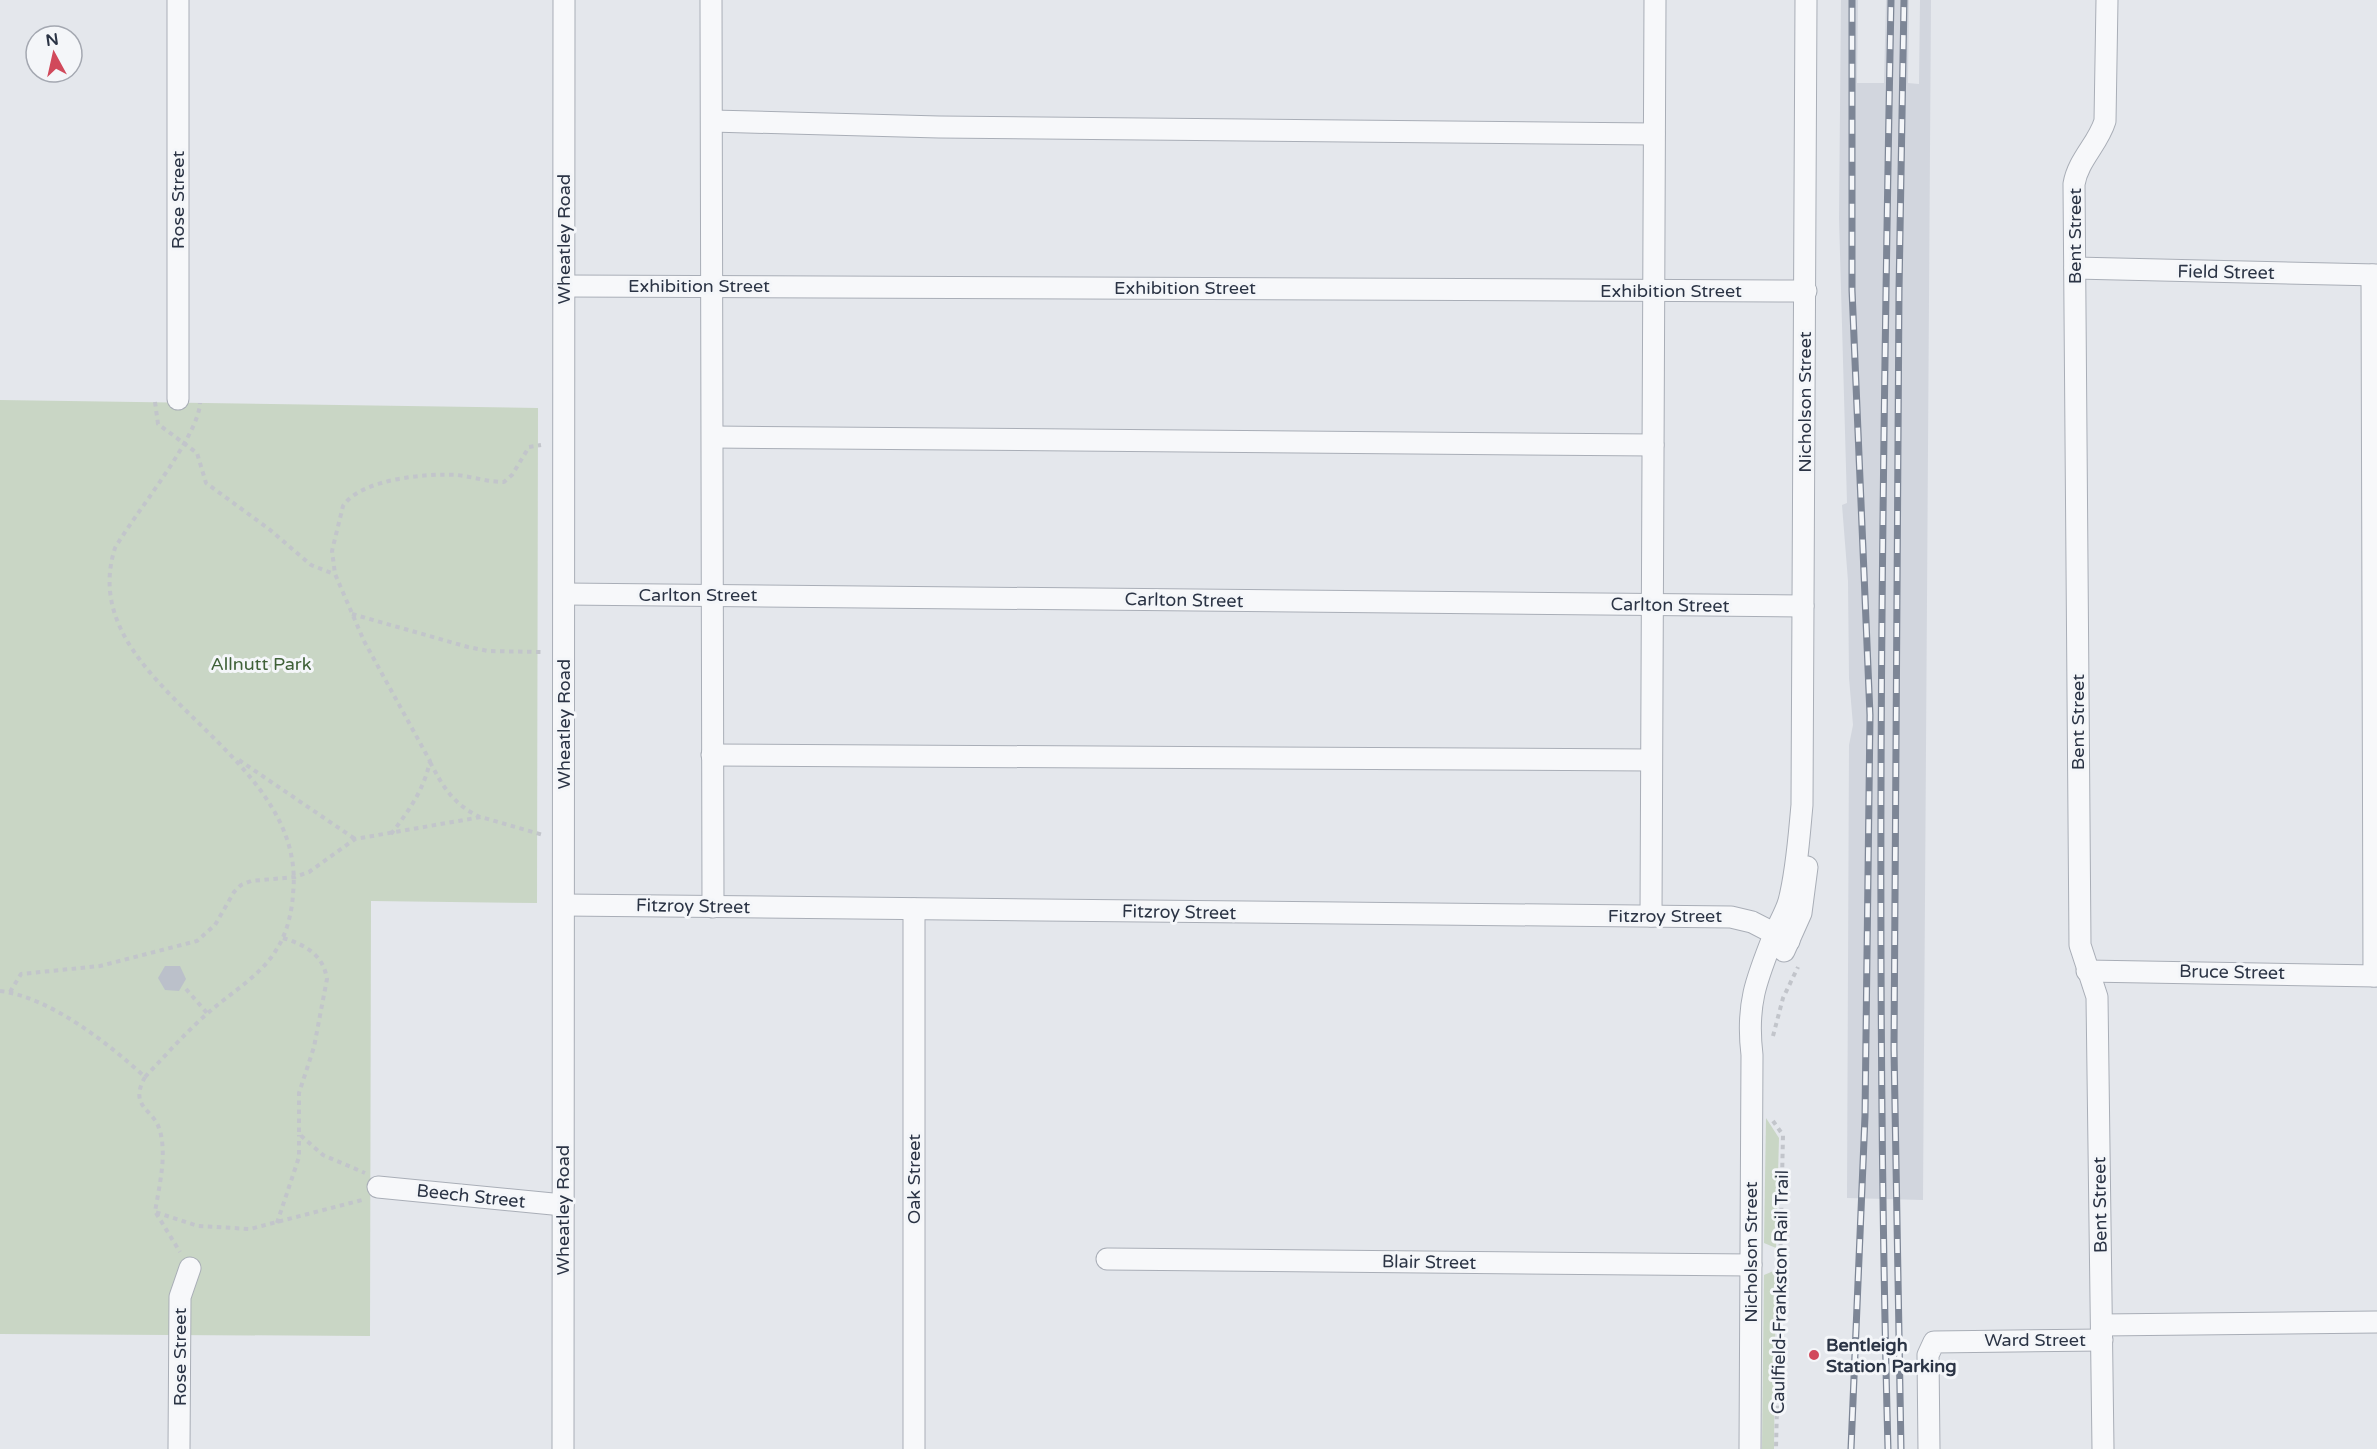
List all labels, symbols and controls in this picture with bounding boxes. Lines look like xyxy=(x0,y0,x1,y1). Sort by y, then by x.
north arrow xyxy=(24,24,84,84)
text: N xyxy=(44,29,60,51)
street label: Rose Street xyxy=(167,151,189,249)
street label: Wheatley Road xyxy=(553,174,575,304)
street label: Bent Street xyxy=(2064,188,2086,284)
street label: Field Street xyxy=(2177,260,2275,284)
street label: Exhibition Street xyxy=(628,275,770,297)
street label: Exhibition Street xyxy=(1114,277,1256,299)
street label: Exhibition Street xyxy=(1600,280,1742,302)
street label: Nicholson Street xyxy=(1794,331,1816,473)
street label: Carlton Street xyxy=(639,584,758,606)
street label: Carlton Street xyxy=(1124,588,1244,612)
street label: Carlton Street xyxy=(1610,593,1730,617)
park label: Allnutt Park xyxy=(210,653,312,675)
street label: Wheatley Road xyxy=(553,659,575,789)
street label: Bent Street xyxy=(2067,674,2089,770)
street label: Fitzroy Street xyxy=(636,894,750,918)
street label: Fitzroy Street xyxy=(1122,900,1236,924)
street label: Fitzroy Street xyxy=(1608,905,1722,927)
street label: Bruce Street xyxy=(2179,960,2285,984)
street label: Oak Street xyxy=(903,1134,925,1224)
street label: Wheatley Road xyxy=(552,1145,574,1275)
street label: Bent Street xyxy=(2088,1157,2112,1253)
street label: Caulfield-Frankston Rail Trail xyxy=(1767,1170,1793,1414)
street label: Beech Street xyxy=(415,1179,527,1213)
street label: Nicholson Street xyxy=(1740,1181,1762,1323)
street label: Blair Street xyxy=(1382,1250,1477,1274)
street label: Rose Street xyxy=(169,1308,191,1406)
street label: Ward Street xyxy=(1984,1329,2086,1351)
place label: Bentleigh Station Parking xyxy=(1826,1334,1957,1377)
marker: Bentleigh Station Parking xyxy=(1807,1348,1821,1362)

